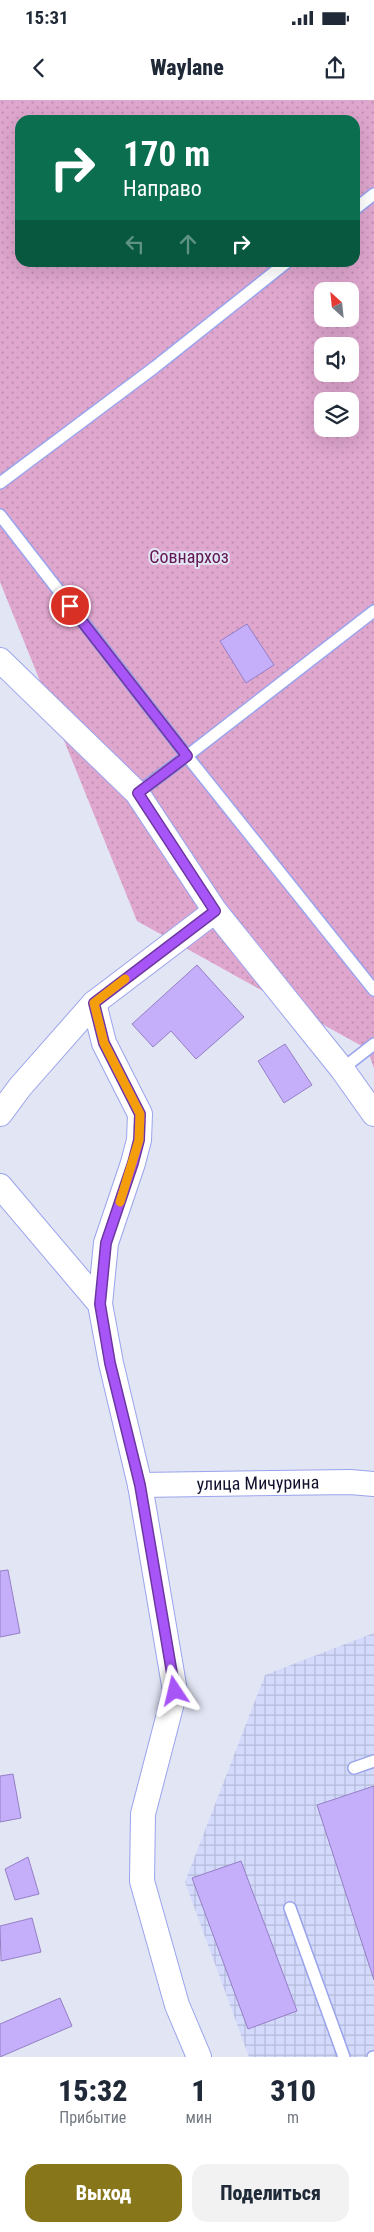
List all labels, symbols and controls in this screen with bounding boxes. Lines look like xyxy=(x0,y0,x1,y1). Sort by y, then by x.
text: 15:31 xyxy=(25,6,69,29)
icon: back xyxy=(25,54,53,82)
icon: share xyxy=(321,54,349,82)
text: Waylane xyxy=(150,55,224,80)
text: 170 m xyxy=(123,134,210,175)
icon: right xyxy=(40,135,105,200)
text: Направо xyxy=(123,176,202,201)
icon: left xyxy=(121,230,149,258)
icon: ahead xyxy=(174,230,202,258)
icon: right xyxy=(227,230,255,258)
north arrow xyxy=(314,282,359,328)
map controls xyxy=(314,282,359,437)
button: sound xyxy=(314,337,359,382)
button: layers xyxy=(314,392,359,437)
park label: Совнархоз xyxy=(149,546,229,567)
pin xyxy=(49,585,91,627)
icon: arrive xyxy=(56,592,84,620)
street label: улица Мичурина xyxy=(197,1471,319,1494)
position arrow xyxy=(148,1664,200,1716)
text: 15:32 xyxy=(58,2073,128,2108)
text: 1 xyxy=(191,2073,206,2108)
text: 310 xyxy=(270,2073,316,2108)
text: Прибытие xyxy=(59,2108,126,2127)
text: мин xyxy=(186,2108,212,2127)
text: m xyxy=(287,2108,299,2127)
button: Выход xyxy=(25,2164,182,2222)
button: Поделиться xyxy=(192,2164,349,2222)

